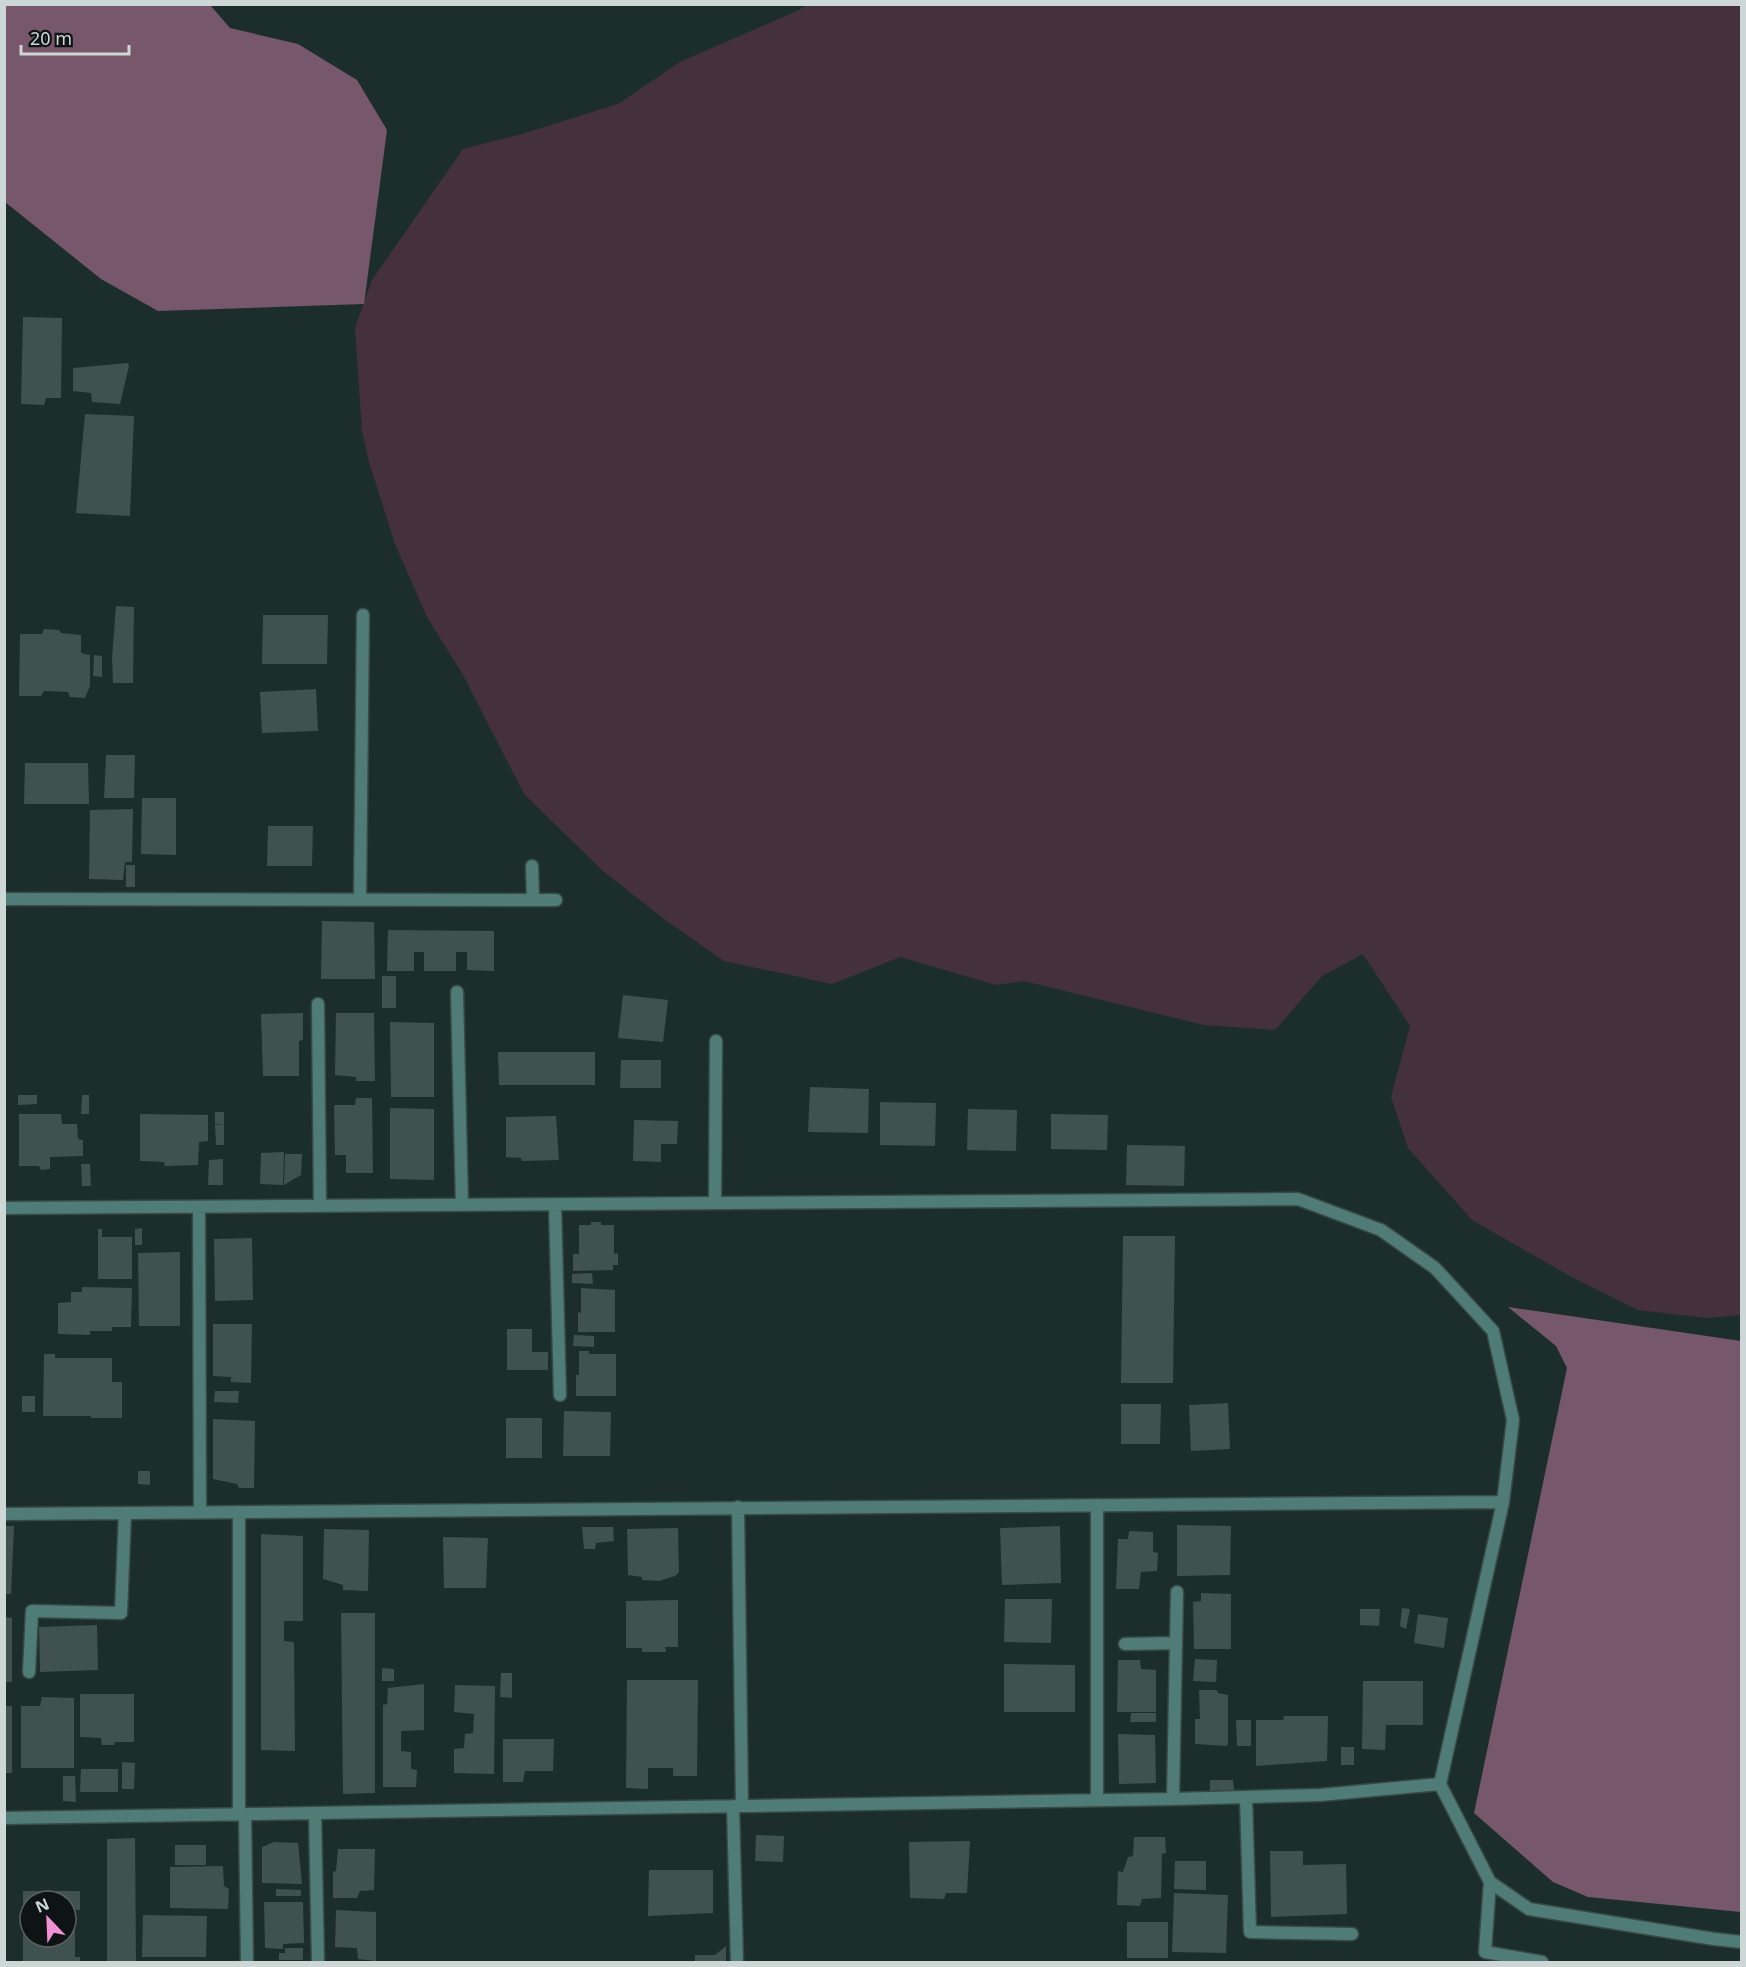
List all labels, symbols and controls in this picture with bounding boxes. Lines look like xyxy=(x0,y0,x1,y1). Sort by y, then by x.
scale bar xyxy=(21,18,129,56)
text: 20 m xyxy=(30,26,72,50)
north arrow xyxy=(18,1889,78,1949)
text: N xyxy=(32,1893,52,1918)

